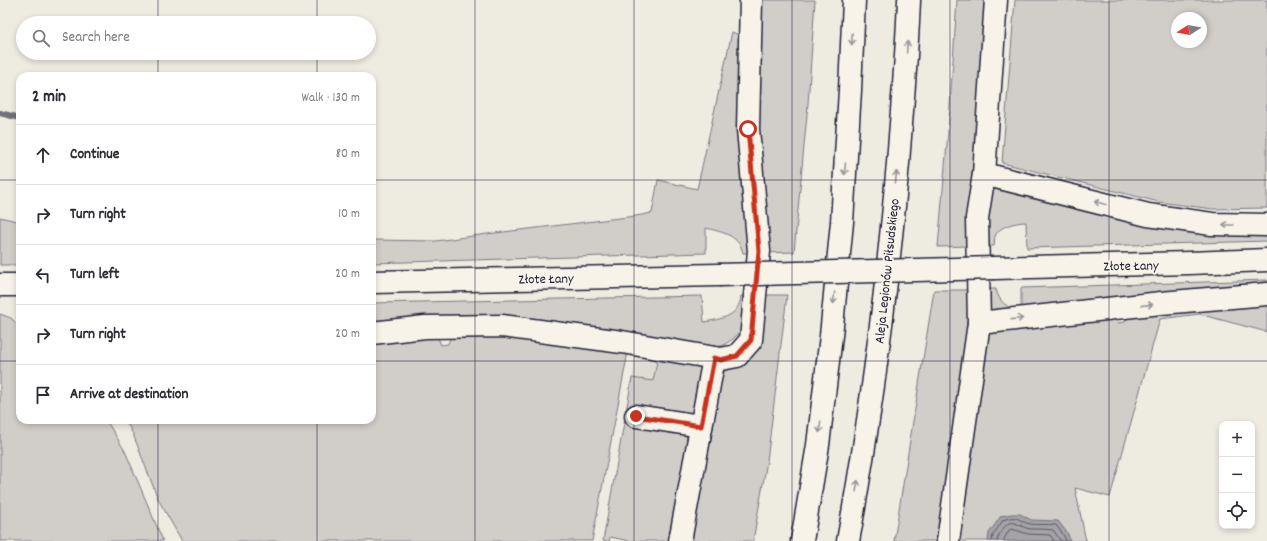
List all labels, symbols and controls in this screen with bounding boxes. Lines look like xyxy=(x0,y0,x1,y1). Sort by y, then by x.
north arrow xyxy=(1171,12,1207,48)
search box xyxy=(16,16,376,60)
icon: search xyxy=(30,27,52,49)
text: Search here xyxy=(62,27,130,49)
one-way arrow xyxy=(849,32,856,45)
one-way arrow xyxy=(903,41,910,54)
text: 2 min xyxy=(32,86,66,110)
text: Walk · 130 m xyxy=(301,89,360,108)
route start xyxy=(739,120,757,138)
icon: ahead xyxy=(32,144,54,166)
text: Continue xyxy=(70,144,119,166)
text: 80 m xyxy=(336,145,360,164)
one-way arrow xyxy=(842,162,849,175)
one-way arrow xyxy=(893,171,900,184)
street label: Aleja Legionów Piłsudskiego xyxy=(870,198,906,345)
one-way arrow xyxy=(1094,199,1107,206)
icon: right xyxy=(32,204,54,226)
text: Turn right xyxy=(70,204,126,226)
text: 10 m xyxy=(338,205,360,224)
one-way arrow xyxy=(1222,221,1235,229)
street label: Złote Łany xyxy=(1103,257,1159,277)
icon: left xyxy=(32,264,54,286)
text: Turn left xyxy=(70,264,119,286)
text: 20 m xyxy=(335,265,360,284)
street label: Złote Łany xyxy=(518,270,574,290)
one-way arrow xyxy=(831,291,838,304)
one-way arrow xyxy=(1140,301,1153,309)
one-way arrow xyxy=(1010,315,1023,323)
icon: right xyxy=(32,324,54,346)
text: Turn right xyxy=(70,324,126,346)
text: 20 m xyxy=(335,325,360,344)
icon: arrive xyxy=(32,384,54,406)
text: Arrive at destination xyxy=(70,384,188,406)
route end xyxy=(627,407,645,425)
one-way arrow xyxy=(816,420,823,433)
map controls xyxy=(1219,421,1255,529)
button: + xyxy=(1219,421,1255,457)
button: − xyxy=(1219,457,1255,493)
one-way arrow xyxy=(853,480,861,493)
button: locate xyxy=(1219,493,1255,529)

